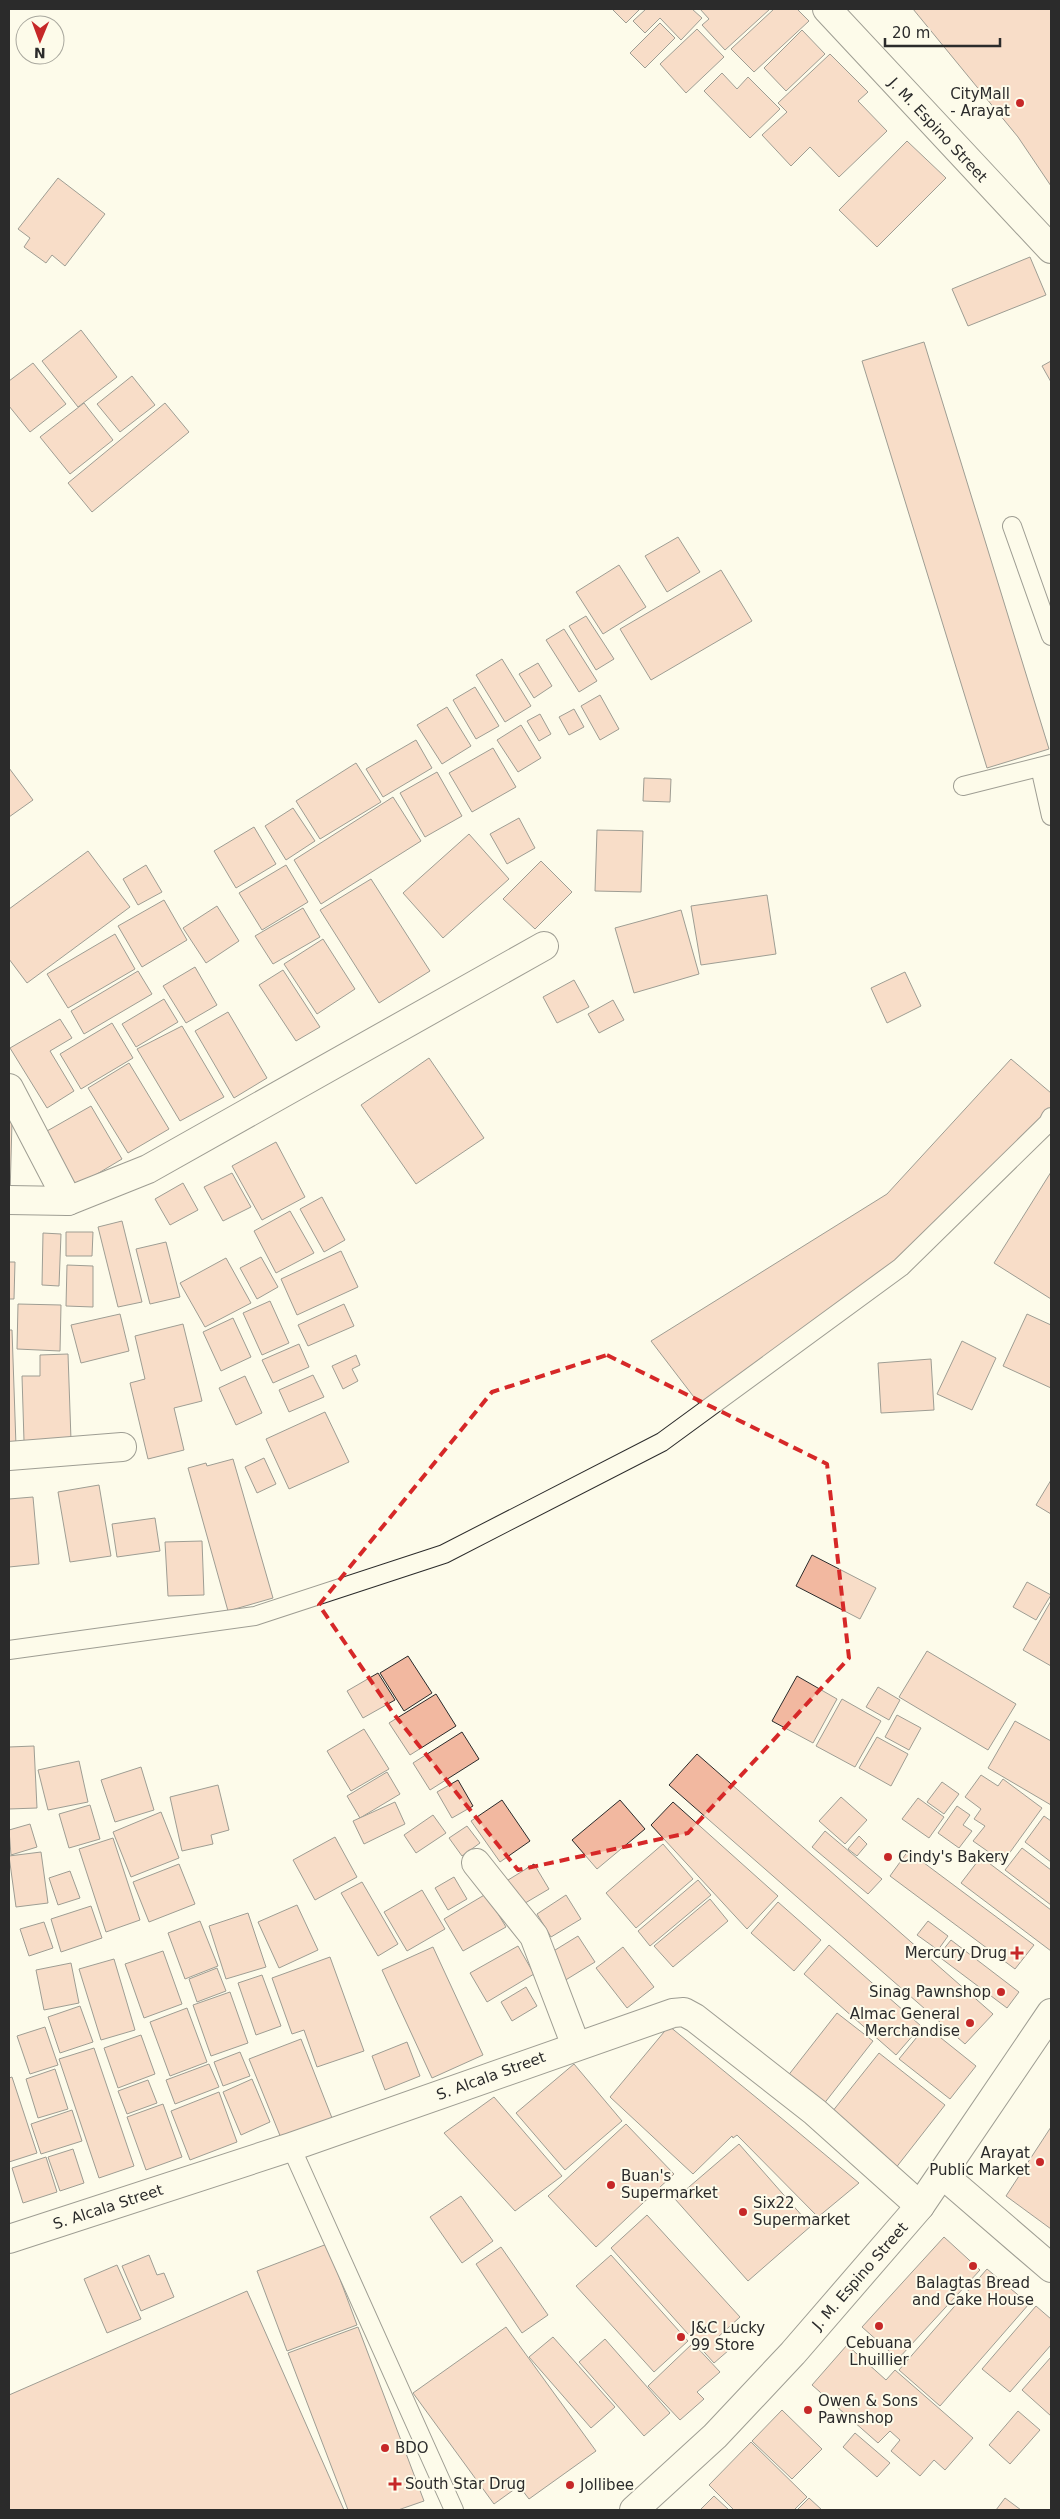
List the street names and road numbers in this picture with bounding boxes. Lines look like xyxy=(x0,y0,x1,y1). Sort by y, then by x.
street label: J. M. Espino Street xyxy=(884,73,991,186)
street label: S. Alcala Street xyxy=(434,2048,548,2104)
street label: S. Alcala Street xyxy=(51,2181,165,2233)
street label: J. M. Espino Street xyxy=(808,2219,912,2334)

